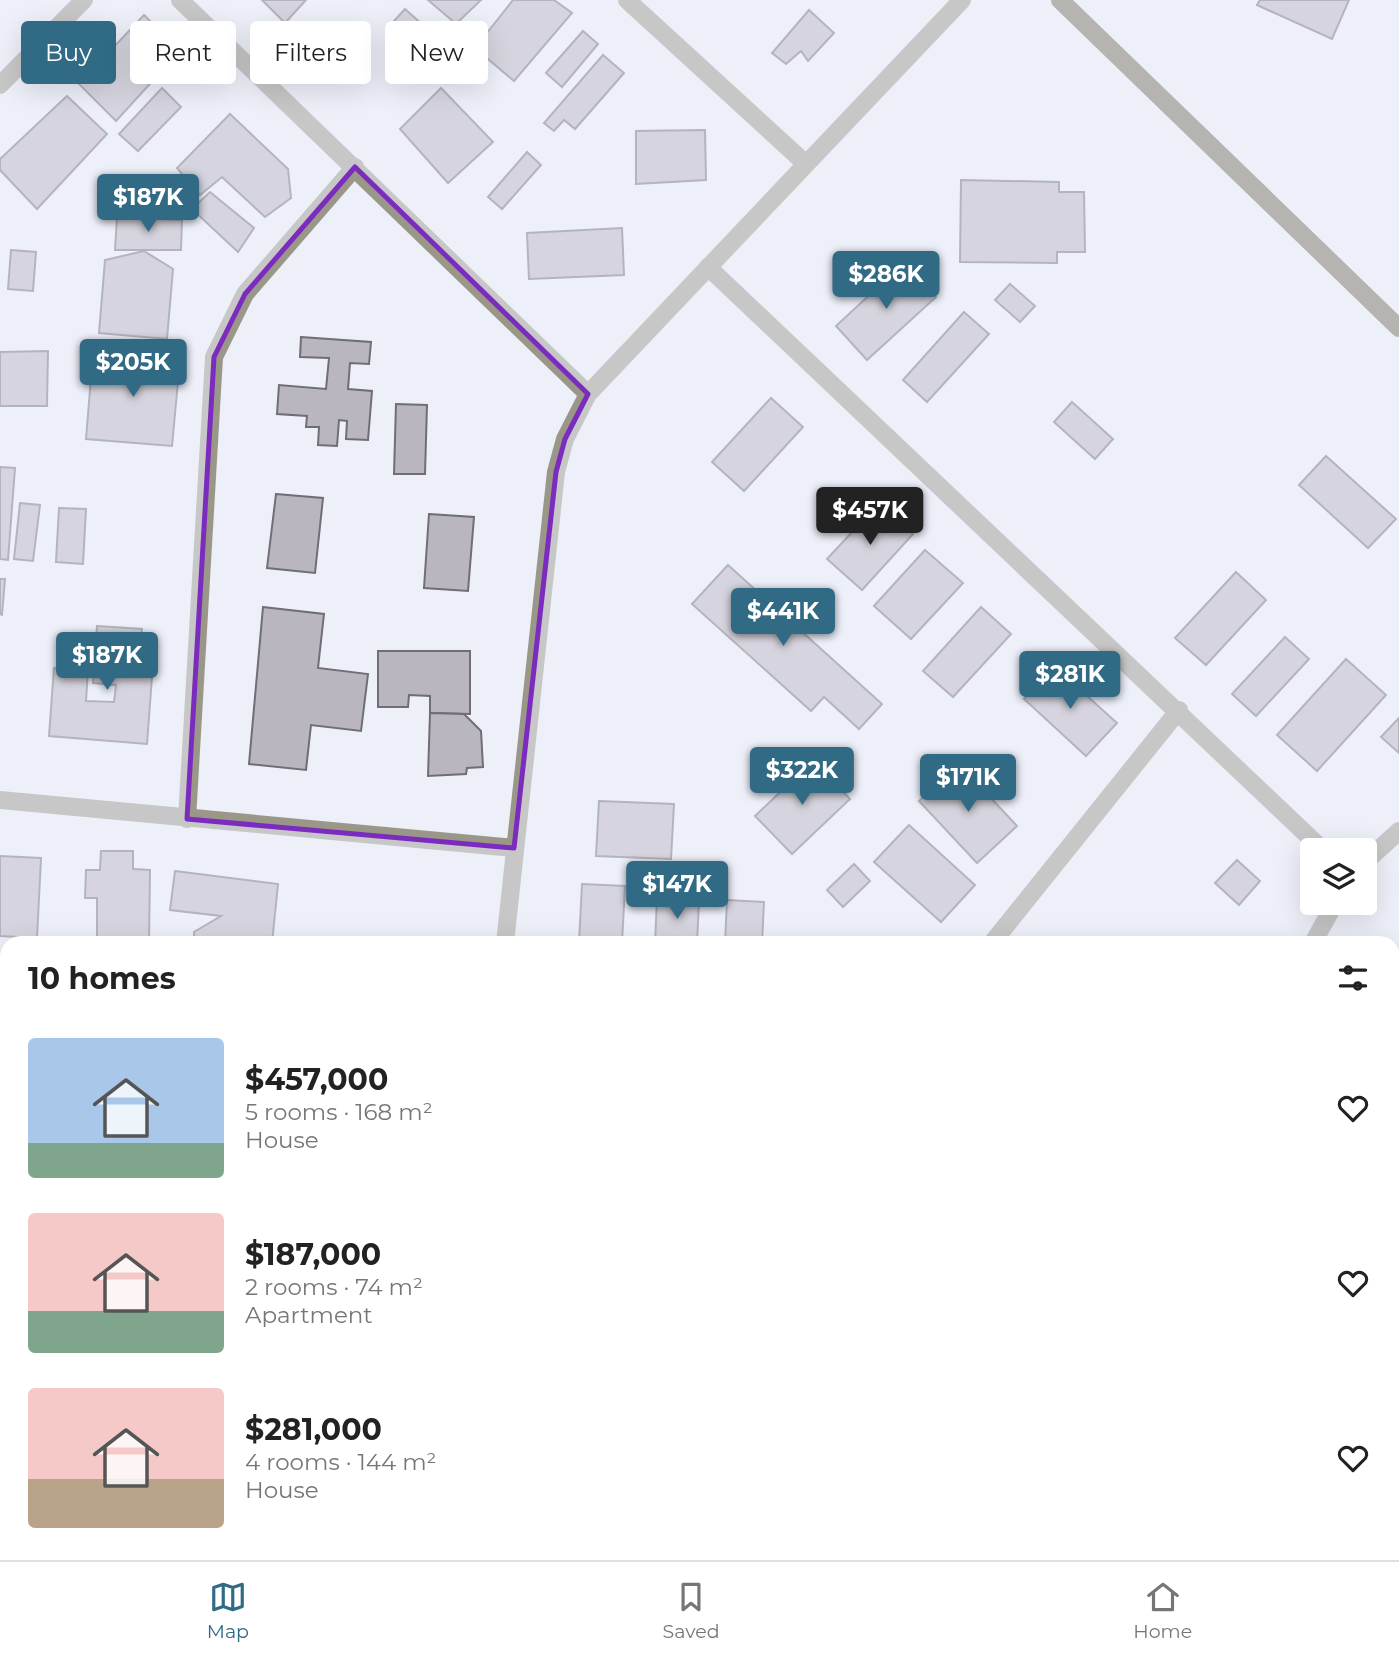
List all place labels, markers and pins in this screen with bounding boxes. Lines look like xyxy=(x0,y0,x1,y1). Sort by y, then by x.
pin: $187K xyxy=(99,174,197,234)
pin: $286K xyxy=(837,252,935,311)
pin: $205K xyxy=(84,340,182,399)
pin: $457K xyxy=(821,488,919,547)
pin: $441K xyxy=(734,588,832,648)
pin: $187K xyxy=(58,632,156,692)
pin: $281K xyxy=(1021,652,1119,711)
pin: $322K xyxy=(753,748,851,807)
pin: $171K xyxy=(919,754,1017,814)
pin: $147K xyxy=(628,862,726,921)

